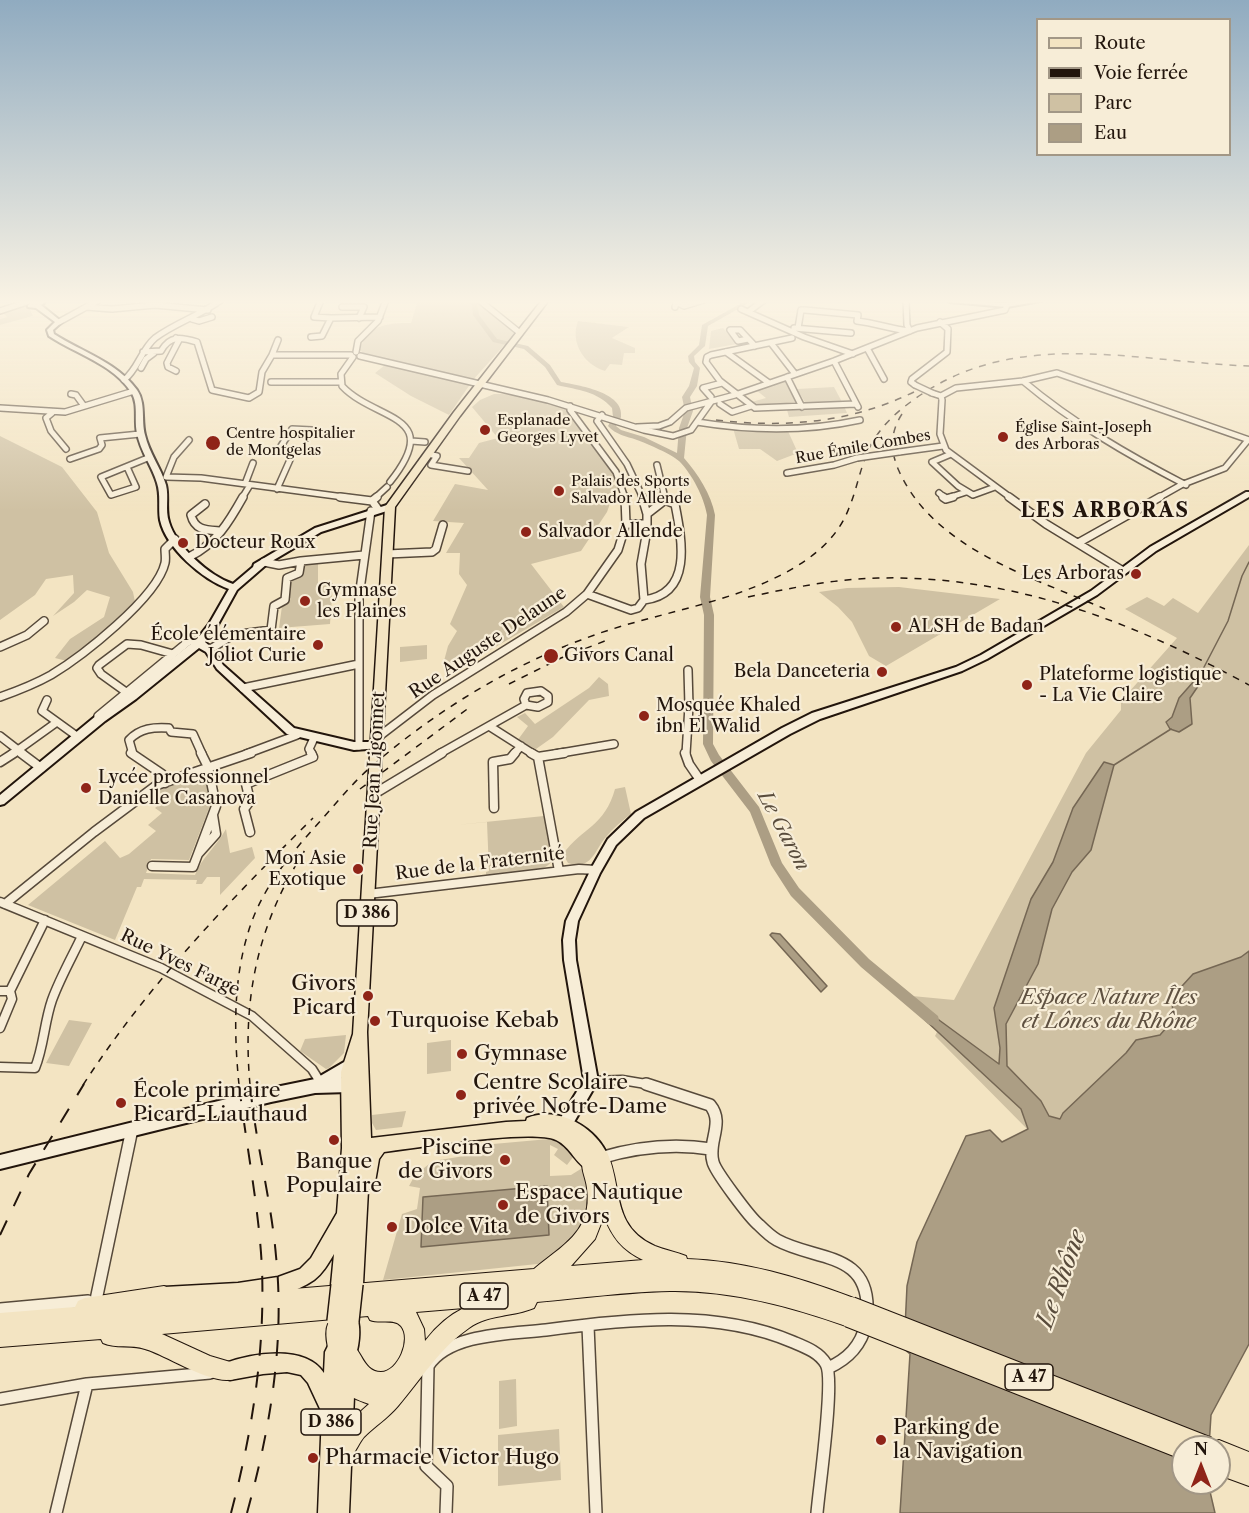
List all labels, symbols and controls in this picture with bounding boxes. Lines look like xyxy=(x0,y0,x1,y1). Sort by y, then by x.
legend xyxy=(1036,18,1231,156)
text: Route xyxy=(1094,32,1146,54)
text: Voie ferrée xyxy=(1094,62,1188,84)
text: Parc xyxy=(1094,92,1132,114)
text: Eau xyxy=(1094,122,1127,144)
place label: Esplanade Georges Lyvet xyxy=(497,412,599,447)
place label: Église Saint-Joseph des Arboras xyxy=(1015,419,1152,454)
marker: Esplanade Georges Lyvet xyxy=(478,423,492,437)
place label: Centre hospitalier de Montgelas xyxy=(226,425,355,460)
street label: Rue Émile Combes xyxy=(794,426,932,468)
marker: Église Saint-Joseph des Arboras xyxy=(996,430,1010,444)
marker: Centre hospitalier de Montgelas xyxy=(204,434,222,452)
place label: Palais des Sports Salvador Allende xyxy=(571,473,692,508)
marker: Palais des Sports Salvador Allende xyxy=(552,484,566,498)
district label: LES ARBORAS xyxy=(1021,499,1189,523)
place label: Salvador Allende xyxy=(538,521,683,543)
marker: Salvador Allende xyxy=(519,525,533,539)
place label: Docteur Roux xyxy=(195,532,316,554)
marker: Docteur Roux xyxy=(176,536,190,550)
place label: Les Arboras xyxy=(1022,563,1124,585)
marker: Les Arboras xyxy=(1129,567,1143,581)
place label: Gymnase les Plaines xyxy=(317,580,406,622)
street label: Rue Auguste Delaune xyxy=(405,582,571,704)
marker: Gymnase les Plaines xyxy=(298,594,312,608)
place label: ALSH de Badan xyxy=(908,616,1044,638)
marker: ALSH de Badan xyxy=(889,620,903,634)
place label: École élémentaire Joliot Curie xyxy=(151,624,306,666)
marker: École élémentaire Joliot Curie xyxy=(311,638,325,652)
place label: Givors Canal xyxy=(564,645,674,667)
marker: Givors Canal xyxy=(542,647,560,665)
place label: Bela Danceteria xyxy=(734,661,870,683)
place label: Plateforme logistique - La Vie Claire xyxy=(1039,664,1222,706)
marker: Bela Danceteria xyxy=(875,665,889,679)
marker: Plateforme logistique - La Vie Claire xyxy=(1020,678,1034,692)
street label: Rue Jean Ligonnet xyxy=(360,691,390,849)
place label: Mosquée Khaled ibn El Walid xyxy=(656,695,801,738)
marker: Mosquée Khaled ibn El Walid xyxy=(637,709,651,723)
place label: Lycée professionnel Danielle Casanova xyxy=(98,767,269,810)
marker: Lycée professionnel Danielle Casanova xyxy=(79,781,93,795)
water label: Le Garon xyxy=(752,787,814,875)
street label: Rue de la Fraternité xyxy=(394,843,566,885)
place label: Mon Asie Exotique xyxy=(264,848,346,890)
marker: Mon Asie Exotique xyxy=(351,862,365,876)
road number: D 386 xyxy=(337,900,397,926)
street label: Rue Yves Farge xyxy=(117,925,243,1001)
place label: Givors Picard xyxy=(291,971,356,1021)
park label: Espace Nature Îles et Lônes du Rhône xyxy=(1020,985,1198,1035)
marker: Givors Picard xyxy=(361,989,375,1003)
place label: Turquoise Kebab xyxy=(387,1008,559,1034)
marker: Turquoise Kebab xyxy=(368,1014,382,1028)
place label: Gymnase xyxy=(474,1041,567,1067)
marker: Gymnase xyxy=(455,1047,469,1061)
place label: Centre Scolaire privée Notre-Dame xyxy=(473,1070,667,1120)
place label: École primaire Picard-Liauthaud xyxy=(133,1078,308,1128)
marker: Centre Scolaire privée Notre-Dame xyxy=(454,1088,468,1102)
marker: École primaire Picard-Liauthaud xyxy=(114,1096,128,1110)
marker: Banque Populaire xyxy=(327,1133,341,1147)
place label: Piscine de Givors xyxy=(398,1135,493,1185)
place label: Banque Populaire xyxy=(286,1149,382,1199)
marker: Piscine de Givors xyxy=(498,1153,512,1167)
place label: Espace Nautique de Givors xyxy=(515,1180,683,1230)
marker: Espace Nautique de Givors xyxy=(496,1198,510,1212)
place label: Dolce Vita xyxy=(404,1214,509,1240)
marker: Dolce Vita xyxy=(385,1220,399,1234)
water label: Le Rhône xyxy=(1031,1226,1093,1332)
road number: A 47 xyxy=(460,1283,508,1309)
road number: A 47 xyxy=(1005,1364,1053,1390)
road number: D 386 xyxy=(301,1409,361,1435)
place label: Parking de la Navigation xyxy=(893,1415,1023,1465)
marker: Parking de la Navigation xyxy=(874,1433,888,1447)
north arrow xyxy=(1171,1435,1231,1495)
text: N xyxy=(1194,1439,1208,1459)
place label: Pharmacie Victor Hugo xyxy=(325,1445,559,1471)
marker: Pharmacie Victor Hugo xyxy=(306,1451,320,1465)

